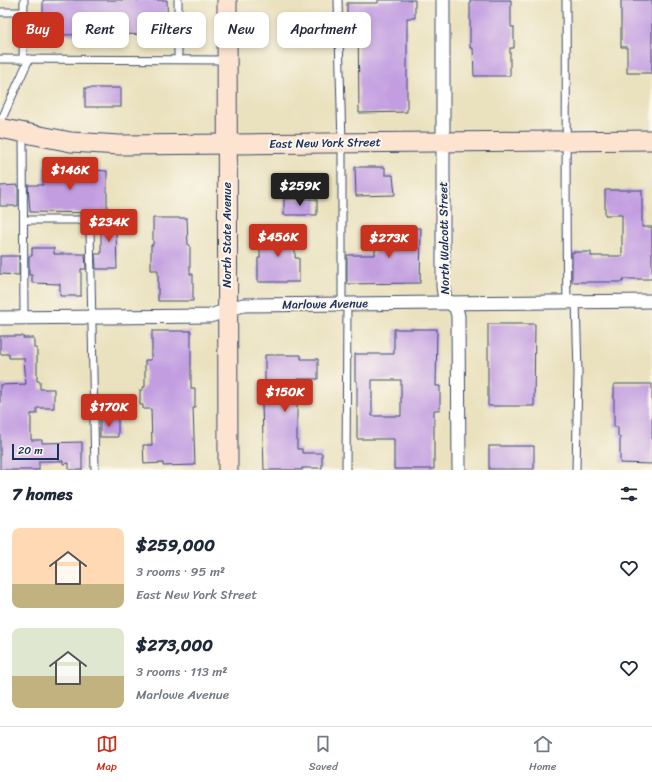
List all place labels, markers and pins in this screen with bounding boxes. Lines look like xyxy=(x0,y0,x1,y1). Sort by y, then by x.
pin: $146K xyxy=(42,157,98,191)
pin: $259K xyxy=(272,173,328,207)
pin: $234K xyxy=(81,209,137,243)
pin: $456K xyxy=(250,224,306,258)
pin: $273K xyxy=(361,225,417,259)
pin: $150K xyxy=(257,379,313,413)
pin: $170K xyxy=(81,394,137,428)

